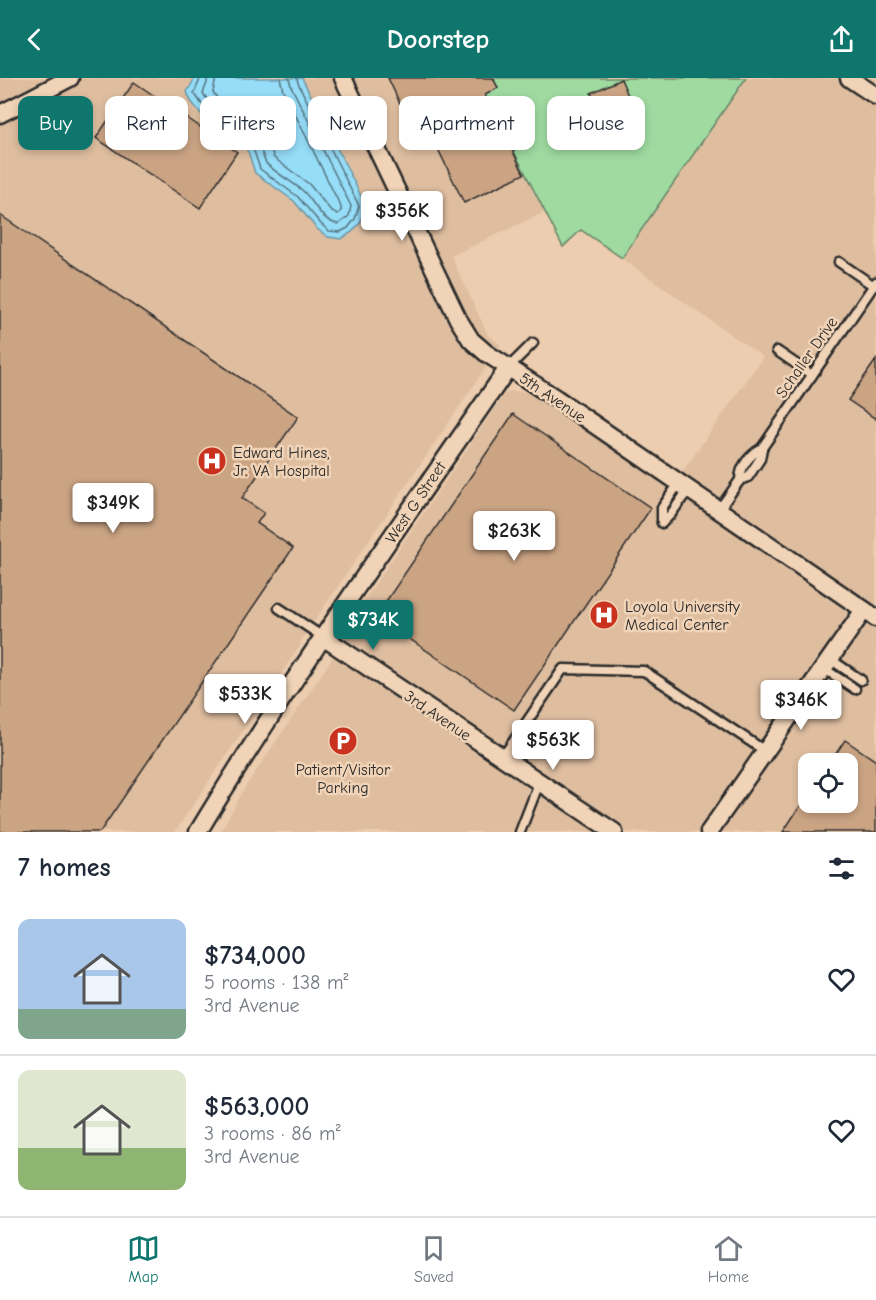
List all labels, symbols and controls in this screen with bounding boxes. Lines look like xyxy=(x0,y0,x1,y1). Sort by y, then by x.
icon: back xyxy=(18,23,51,56)
icon: share xyxy=(825,23,858,56)
text: Doorstep xyxy=(387,24,489,55)
chip: Buy xyxy=(18,96,93,150)
chip: Rent xyxy=(105,96,188,150)
chip: Filters xyxy=(200,96,296,150)
chip: New xyxy=(308,96,387,150)
chip: Apartment xyxy=(399,96,535,150)
chip: House xyxy=(547,96,645,150)
pin: $356K xyxy=(360,191,444,242)
text: $356K xyxy=(375,199,429,222)
street label: Schaller Drive xyxy=(772,314,841,401)
street label: 5th Avenue xyxy=(516,369,589,427)
place label: Edward Hines, Jr. VA Hospital xyxy=(233,444,330,480)
hospital icon: Edward Hines, Jr. VA Hospital xyxy=(196,445,228,477)
street label: West G Street xyxy=(382,458,450,547)
pin: $349K xyxy=(71,483,155,534)
text: $349K xyxy=(87,491,140,514)
pin: $263K xyxy=(472,511,556,562)
text: $263K xyxy=(487,519,541,542)
place label: Loyola University Medical Center xyxy=(625,598,741,634)
hospital icon: Loyola University Medical Center xyxy=(588,599,620,631)
pin: $734K xyxy=(331,600,415,651)
text: $734K xyxy=(347,608,399,631)
pin: $533K xyxy=(203,674,287,725)
pin: $346K xyxy=(759,680,843,731)
text: $533K xyxy=(218,682,272,705)
street label: 3rd Avenue xyxy=(401,687,474,745)
text: $346K xyxy=(775,688,828,711)
pin: $563K xyxy=(511,720,595,771)
parking icon: Patient/Visitor Parking xyxy=(327,725,359,757)
text: $563K xyxy=(526,728,580,751)
map controls xyxy=(798,753,858,813)
button: locate xyxy=(798,753,858,813)
place label: Patient/Visitor Parking xyxy=(296,761,391,797)
icon: filters xyxy=(825,852,858,885)
text: 7 homes xyxy=(18,853,111,883)
text: $734,000 xyxy=(204,941,306,971)
icon: home xyxy=(66,943,138,1015)
icon: heart xyxy=(825,963,858,996)
text: 5 rooms · 138 m² xyxy=(204,971,349,994)
text: 3rd Avenue xyxy=(204,994,300,1017)
text: $563,000 xyxy=(204,1092,309,1122)
icon: home xyxy=(66,1094,138,1166)
icon: heart xyxy=(825,1114,858,1147)
text: 3 rooms · 86 m² xyxy=(204,1122,341,1145)
text: 3rd Avenue xyxy=(204,1145,300,1168)
tab: Map xyxy=(127,1232,160,1286)
tab: Saved xyxy=(414,1232,454,1286)
tab: Home xyxy=(708,1232,749,1286)

